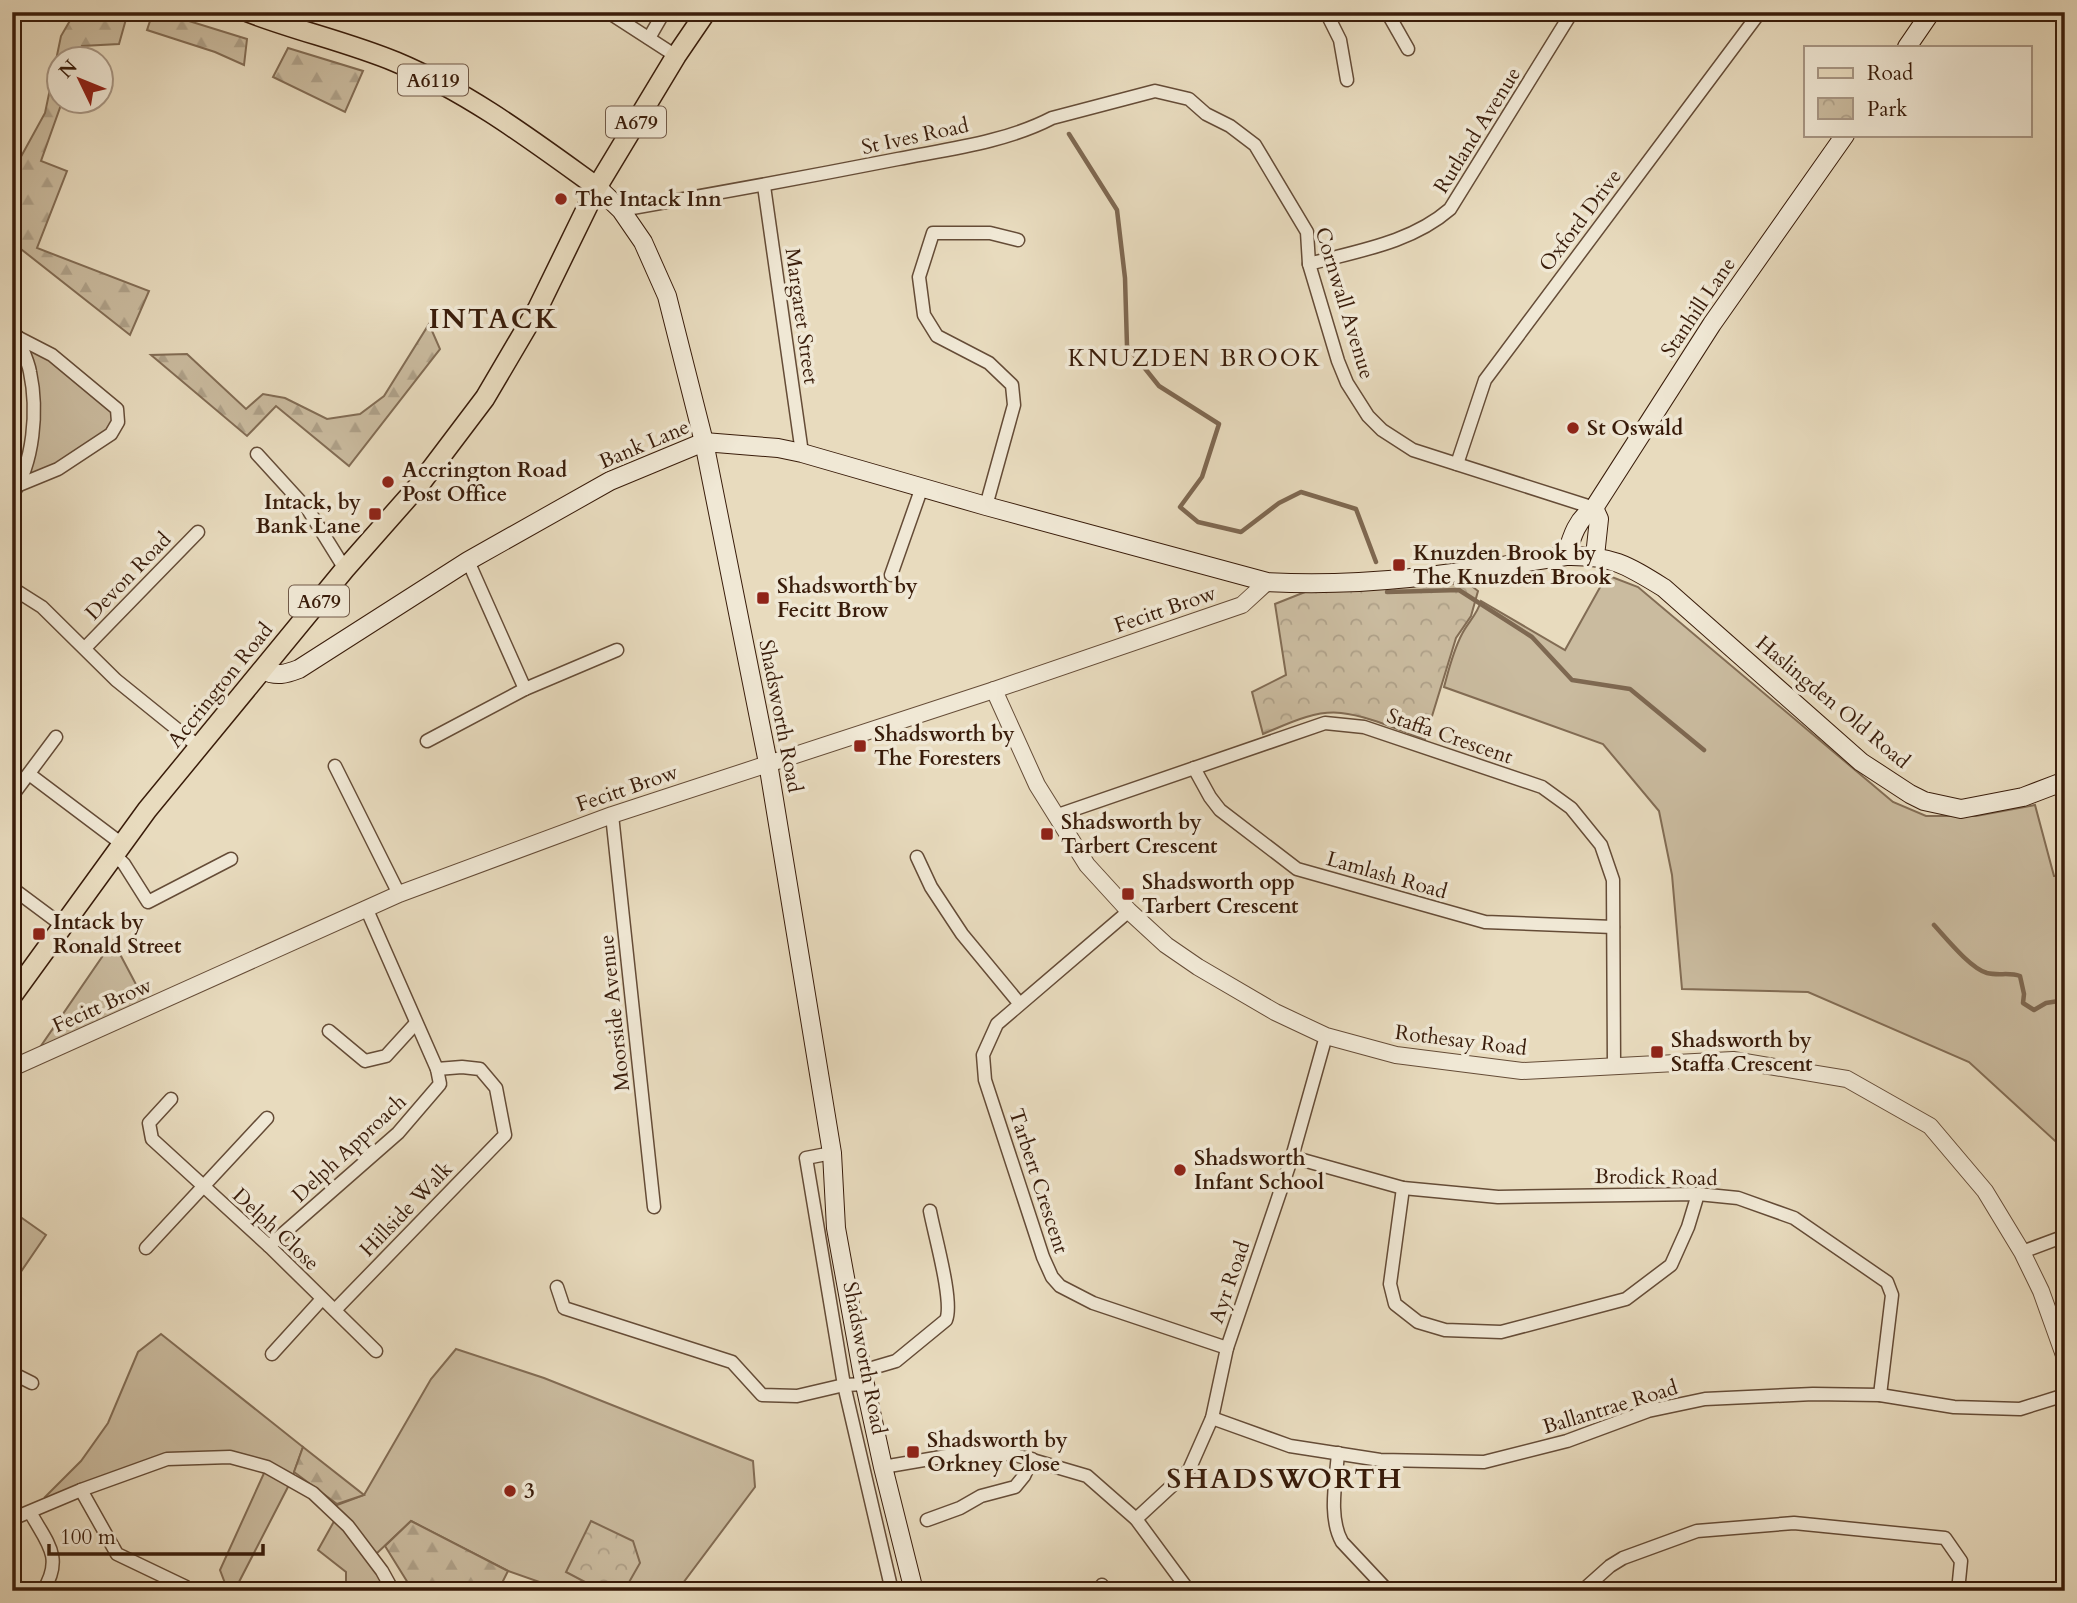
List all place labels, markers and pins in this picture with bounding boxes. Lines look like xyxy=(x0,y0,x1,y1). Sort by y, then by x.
place label: The Intack Inn xyxy=(575,185,722,214)
marker: The Intack Inn xyxy=(553,191,569,207)
place label: St Oswald xyxy=(1587,414,1683,443)
marker: St Oswald xyxy=(1565,420,1581,436)
place label: Accrington Road Post Office xyxy=(402,456,567,509)
marker: Accrington Road Post Office xyxy=(380,474,396,490)
place label: Intack, by Bank Lane xyxy=(255,488,361,541)
marker: Intack, by Bank Lane xyxy=(367,506,383,522)
place label: Knuzden Brook by The Knuzden Brook xyxy=(1413,539,1612,592)
marker: Knuzden Brook by The Knuzden Brook xyxy=(1391,557,1407,573)
place label: Shadsworth by Fecitt Brow xyxy=(777,572,918,625)
marker: Shadsworth by Fecitt Brow xyxy=(755,590,771,606)
place label: Shadsworth by The Foresters xyxy=(874,720,1015,773)
marker: Shadsworth by The Foresters xyxy=(852,738,868,754)
place label: Shadsworth by Tarbert Crescent xyxy=(1061,808,1218,861)
marker: Shadsworth by Tarbert Crescent xyxy=(1039,826,1055,842)
place label: Shadsworth opp Tarbert Crescent xyxy=(1142,868,1299,921)
marker: Shadsworth opp Tarbert Crescent xyxy=(1120,886,1136,902)
place label: Intack by Ronald Street xyxy=(53,908,182,961)
marker: Intack by Ronald Street xyxy=(31,926,47,942)
place label: Shadsworth by Staffa Crescent xyxy=(1671,1026,1813,1079)
marker: Shadsworth by Staffa Crescent xyxy=(1649,1044,1665,1060)
place label: Shadsworth Infant School xyxy=(1194,1144,1324,1197)
marker: Shadsworth Infant School xyxy=(1172,1162,1188,1178)
place label: Shadsworth by Orkney Close xyxy=(927,1426,1068,1479)
marker: Shadsworth by Orkney Close xyxy=(905,1444,921,1460)
place label: 3 xyxy=(524,1477,535,1506)
marker: 3 xyxy=(502,1483,518,1499)

